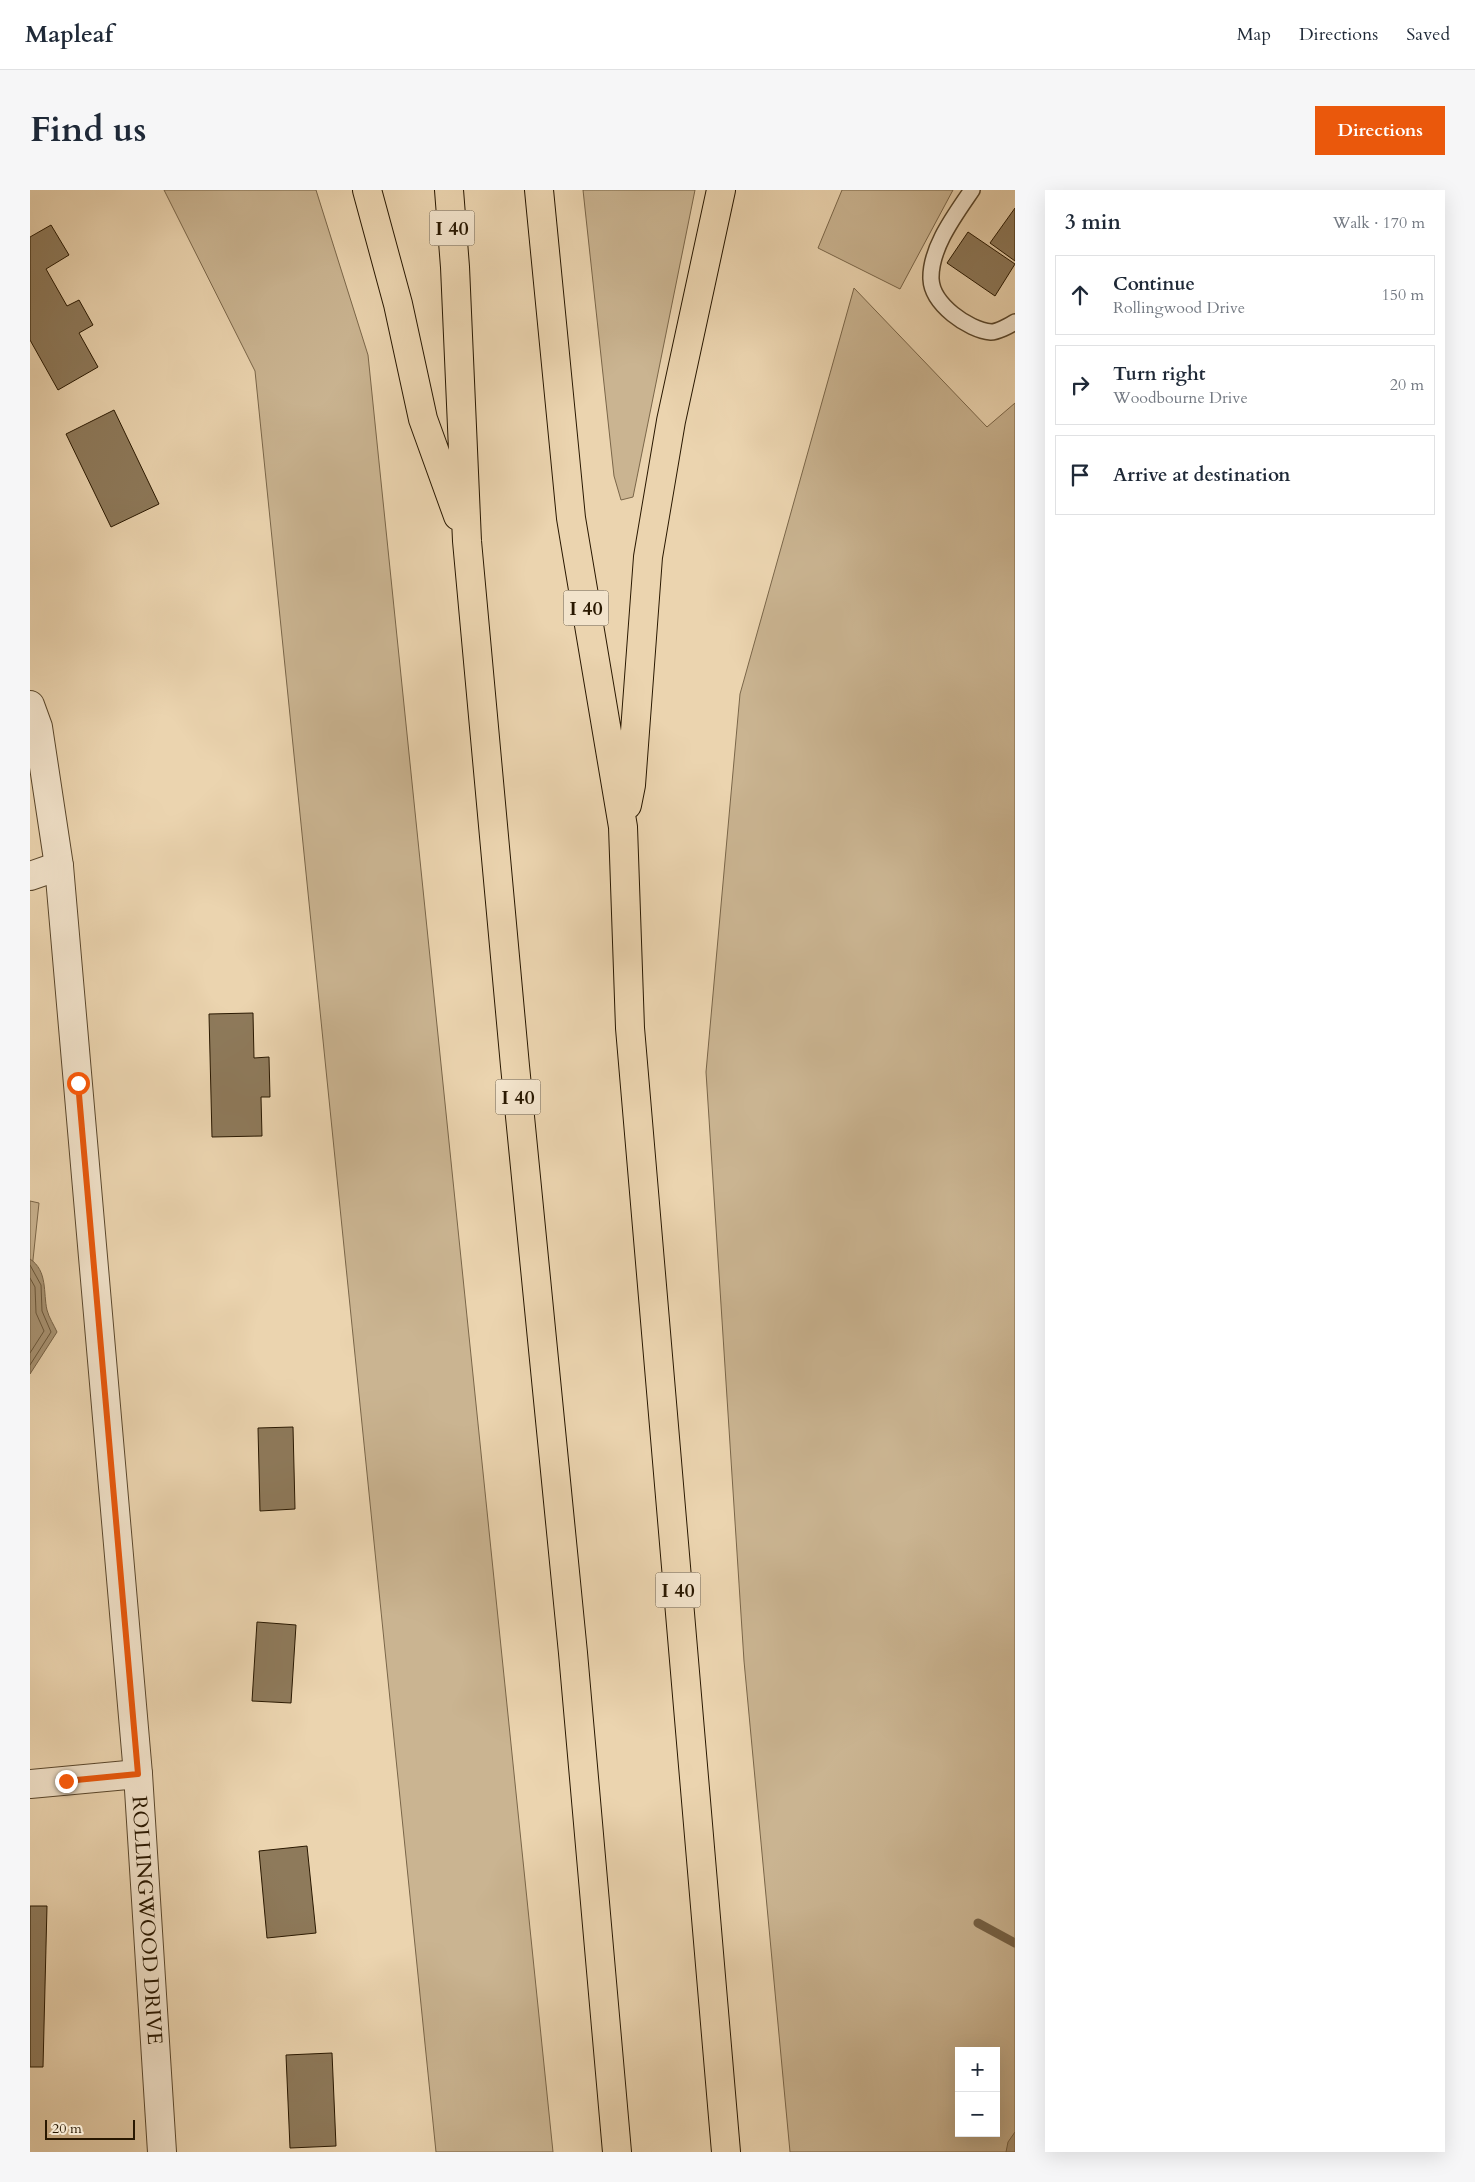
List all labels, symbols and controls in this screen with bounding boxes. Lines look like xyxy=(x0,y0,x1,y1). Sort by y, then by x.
text: Mapleaf xyxy=(25,18,113,51)
text: Map xyxy=(1237,22,1271,47)
text: Directions xyxy=(1299,22,1378,47)
text: Saved xyxy=(1406,22,1450,47)
text: Find us xyxy=(30,106,146,154)
button: Directions xyxy=(1315,106,1445,155)
text: 3 min xyxy=(1065,208,1121,237)
road number: I 40 xyxy=(430,210,474,246)
text: Walk · 170 m xyxy=(1333,212,1425,234)
text: Continue xyxy=(1113,271,1195,297)
icon: ahead xyxy=(1066,281,1094,309)
text: 150 m xyxy=(1382,284,1424,306)
text: Rollingwood Drive xyxy=(1113,297,1245,319)
text: Turn right xyxy=(1113,361,1205,387)
icon: right xyxy=(1066,371,1094,399)
text: 20 m xyxy=(1390,374,1424,396)
text: Woodbourne Drive xyxy=(1113,387,1248,409)
icon: arrive xyxy=(1066,461,1094,489)
text: Arrive at destination xyxy=(1113,462,1290,488)
road number: I 40 xyxy=(564,590,608,626)
route start xyxy=(67,1072,90,1095)
road number: I 40 xyxy=(496,1080,540,1114)
road number: I 40 xyxy=(656,1572,700,1608)
route end xyxy=(55,1770,78,1793)
street label: ROLLINGWOOD DRIVE xyxy=(125,1795,170,2046)
map controls xyxy=(955,2047,1000,2137)
button: + xyxy=(955,2047,1000,2092)
button: − xyxy=(955,2092,1000,2137)
scale bar xyxy=(45,2117,135,2140)
text: 20 m xyxy=(52,2119,82,2138)

